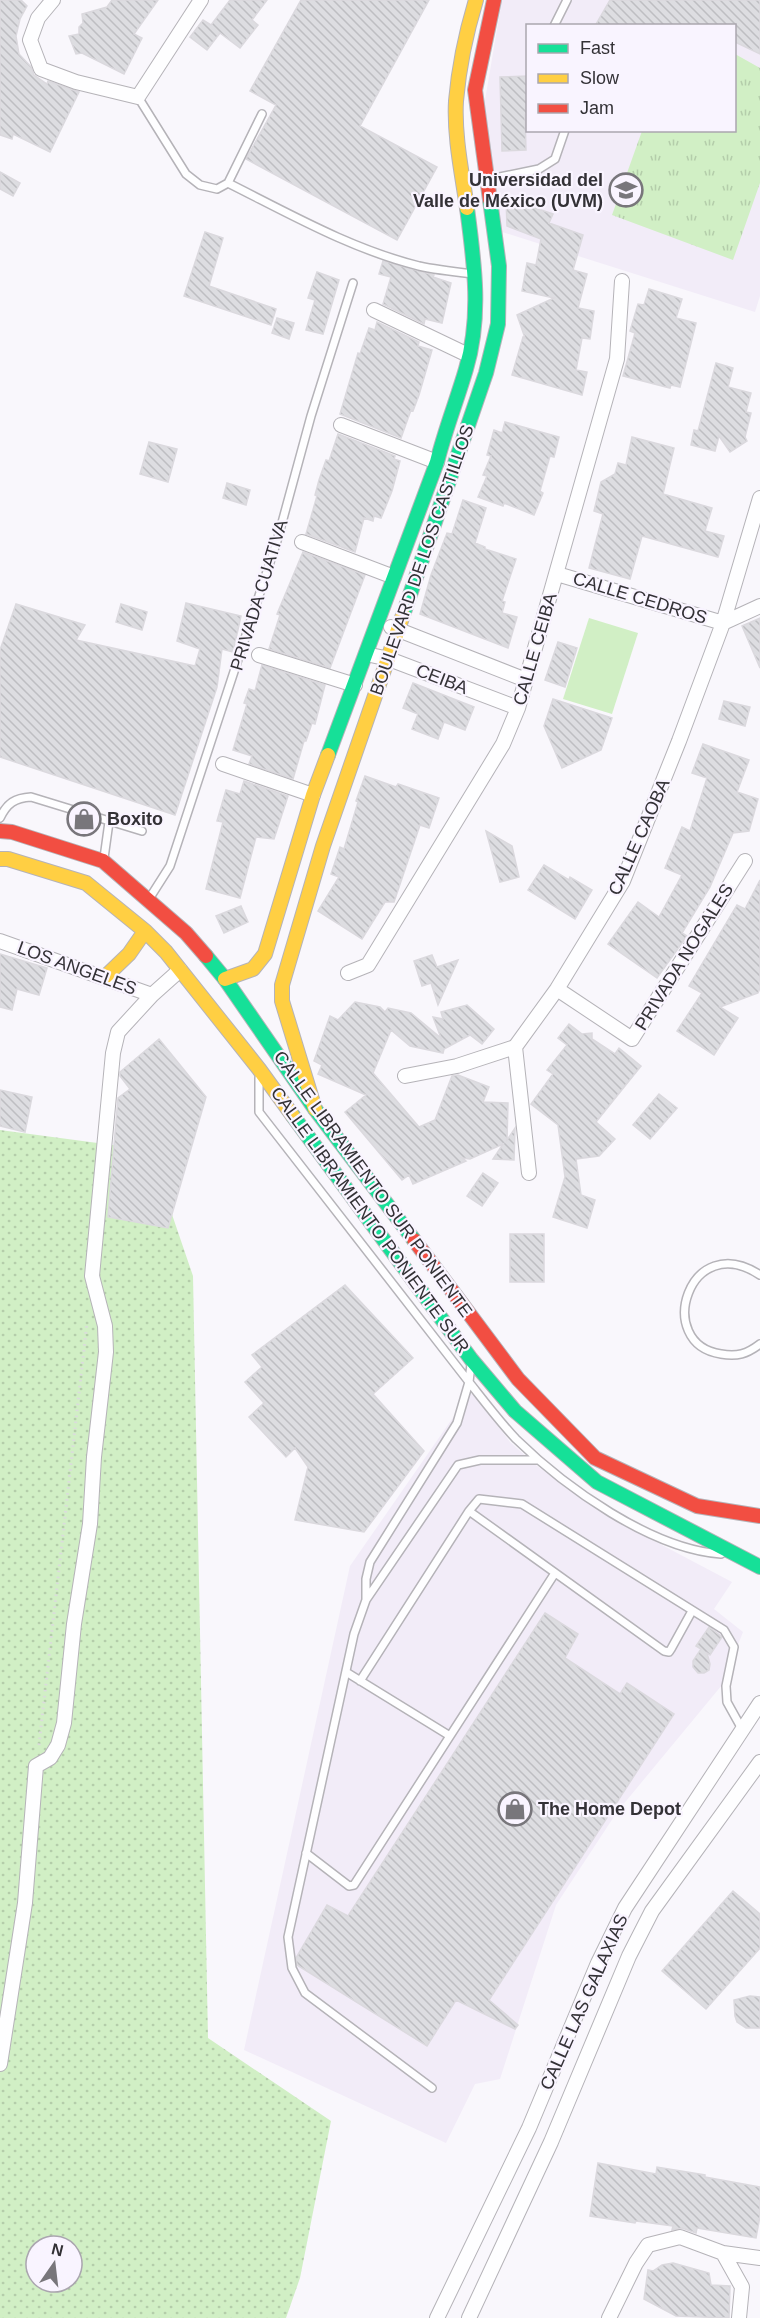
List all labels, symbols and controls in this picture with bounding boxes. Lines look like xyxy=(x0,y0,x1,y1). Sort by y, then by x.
legend xyxy=(526,24,736,132)
text: Fast xyxy=(580,38,615,58)
text: Slow xyxy=(580,68,620,88)
text: Jam xyxy=(580,98,614,118)
place label: Universidad del Valle de México (UVM) xyxy=(413,170,603,211)
school or university icon: Universidad del Valle de México (UVM) xyxy=(608,172,644,208)
street label: BOULEVARD DE LOS CASTILLOS xyxy=(366,422,478,698)
street label: PRIVADA CUATIVA xyxy=(226,517,292,673)
street label: CALLE CEDROS xyxy=(571,568,709,628)
street label: CALLE CEIBA xyxy=(509,590,561,708)
street label: CEIBA xyxy=(413,660,471,698)
street label: CALLE CAOBA xyxy=(604,776,674,898)
shop icon: Boxito xyxy=(66,801,102,837)
place label: Boxito xyxy=(107,809,163,829)
street label: PRIVADA NOGALES xyxy=(631,880,737,1034)
street label: LOS ANGELES xyxy=(15,937,139,999)
street label: CALLE LIBRAMIENTO SUR PONIENTE xyxy=(270,1047,476,1321)
street label: CALLE LIBRAMIENTO PONIENTE SUR xyxy=(267,1083,473,1357)
shop icon: The Home Depot xyxy=(497,1791,533,1827)
place label: The Home Depot xyxy=(538,1799,681,1819)
street label: CALLE LAS GALAXIAS xyxy=(536,1911,632,2093)
north arrow xyxy=(24,2234,84,2294)
text: N xyxy=(50,2240,65,2260)

